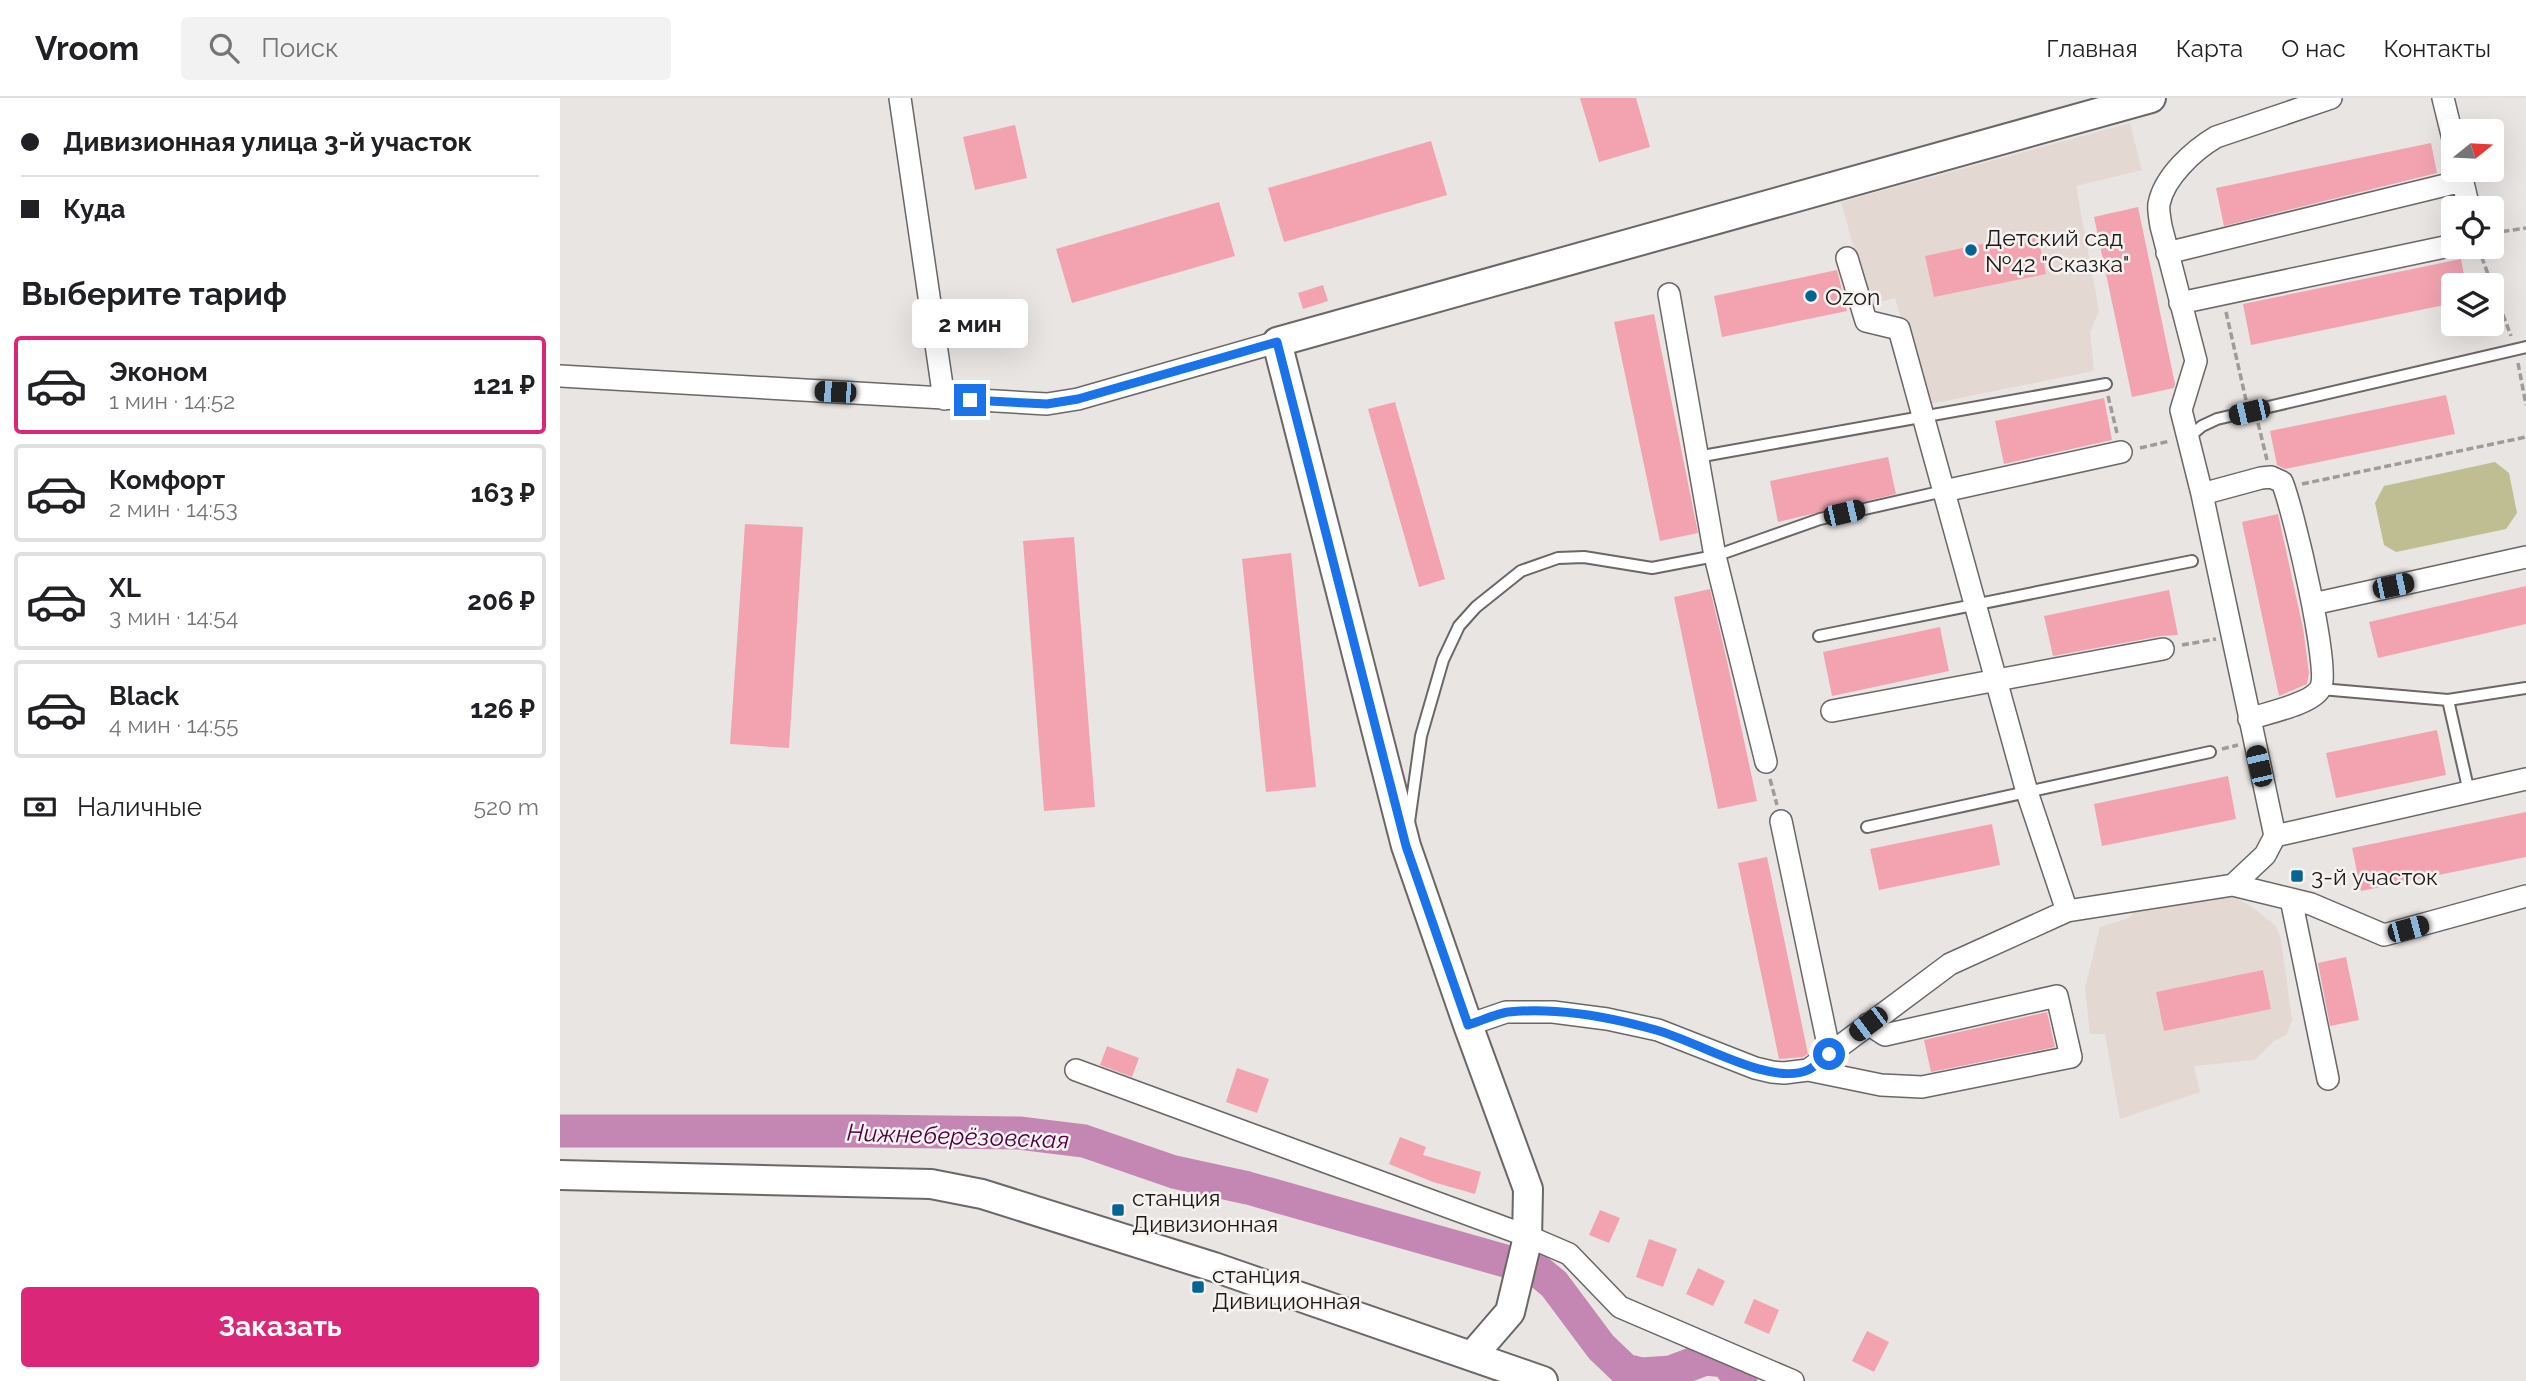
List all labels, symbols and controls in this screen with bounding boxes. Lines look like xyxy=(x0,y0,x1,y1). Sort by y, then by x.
search box xyxy=(181,17,671,80)
text: Vroom xyxy=(35,29,139,68)
icon: search xyxy=(205,29,243,67)
text: Поиск xyxy=(261,33,338,63)
text: Главная xyxy=(2046,34,2138,63)
text: Карта xyxy=(2176,34,2243,63)
text: О нас xyxy=(2281,34,2346,63)
text: Контакты xyxy=(2384,34,2491,63)
north arrow xyxy=(2441,119,2504,182)
map controls xyxy=(2441,119,2504,336)
text: Дивизионная улица 3-й участок xyxy=(63,127,472,157)
text: Куда xyxy=(63,194,126,224)
button: locate xyxy=(2441,196,2504,259)
place label: Детский сад №42 "Сказка" xyxy=(1985,224,2130,277)
marker: Детский сад №42 "Сказка" xyxy=(1963,242,1979,258)
button: layers xyxy=(2441,273,2504,336)
text: Выберите тариф xyxy=(21,275,287,312)
place label: Ozon xyxy=(1825,283,1880,310)
marker: Ozon xyxy=(1803,288,1819,304)
callout: 2 мин xyxy=(912,299,1028,348)
text: 2 мин xyxy=(938,310,1002,337)
icon: car xyxy=(25,354,88,417)
text: Эконом xyxy=(109,357,208,387)
text: 121 ₽ xyxy=(473,370,535,400)
car xyxy=(814,380,857,404)
route end xyxy=(954,384,986,416)
text: 1 мин · 14:52 xyxy=(109,387,235,414)
car xyxy=(2227,397,2272,427)
icon: car xyxy=(25,462,88,525)
text: Комфорт xyxy=(109,465,225,495)
text: 163 ₽ xyxy=(471,478,535,508)
text: 2 мин · 14:53 xyxy=(109,495,238,522)
car xyxy=(1822,498,1867,528)
icon: car xyxy=(25,570,88,633)
car xyxy=(2371,571,2416,601)
text: XL xyxy=(109,573,141,603)
text: 206 ₽ xyxy=(467,586,535,616)
text: 3 мин · 14:54 xyxy=(109,603,238,630)
icon: car xyxy=(25,678,88,741)
text: Black xyxy=(109,681,179,711)
text: 126 ₽ xyxy=(470,694,535,724)
text: 4 мин · 14:55 xyxy=(109,711,239,738)
car xyxy=(2245,743,2274,789)
icon: cash xyxy=(21,788,59,826)
text: Наличные xyxy=(77,792,202,822)
text: 520 m xyxy=(473,793,539,820)
place label: 3-й участок xyxy=(2311,863,2438,890)
marker: 3-й участок xyxy=(2289,868,2305,884)
car xyxy=(2385,913,2432,945)
car xyxy=(1845,1003,1892,1045)
route start xyxy=(1813,1038,1845,1070)
water label: Нижнеберёзовская xyxy=(846,1118,1070,1154)
place label: станция Дивизионная xyxy=(1132,1184,1278,1237)
marker: станция Дивизионная xyxy=(1110,1202,1126,1218)
place label: станция Дивиционная xyxy=(1212,1261,1361,1314)
marker: станция Дивиционная xyxy=(1190,1279,1206,1295)
button: Заказать xyxy=(21,1287,539,1367)

